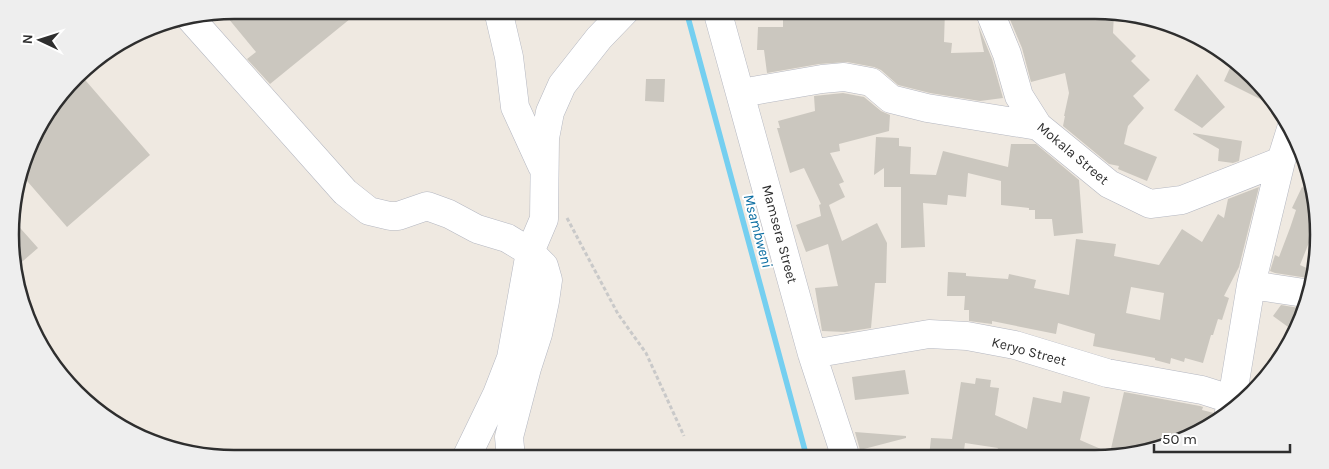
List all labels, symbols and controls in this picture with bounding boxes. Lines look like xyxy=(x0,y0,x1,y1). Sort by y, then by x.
north arrow xyxy=(15,15,65,65)
text: N xyxy=(19,34,36,45)
street label: Mokala Street xyxy=(1033,118,1112,188)
street label: Mamsera Street xyxy=(758,183,801,285)
water label: Msambweni xyxy=(740,192,776,270)
street label: Keryo Street xyxy=(990,333,1068,370)
scale bar xyxy=(1154,422,1290,454)
text: 50 m xyxy=(1162,430,1197,448)

